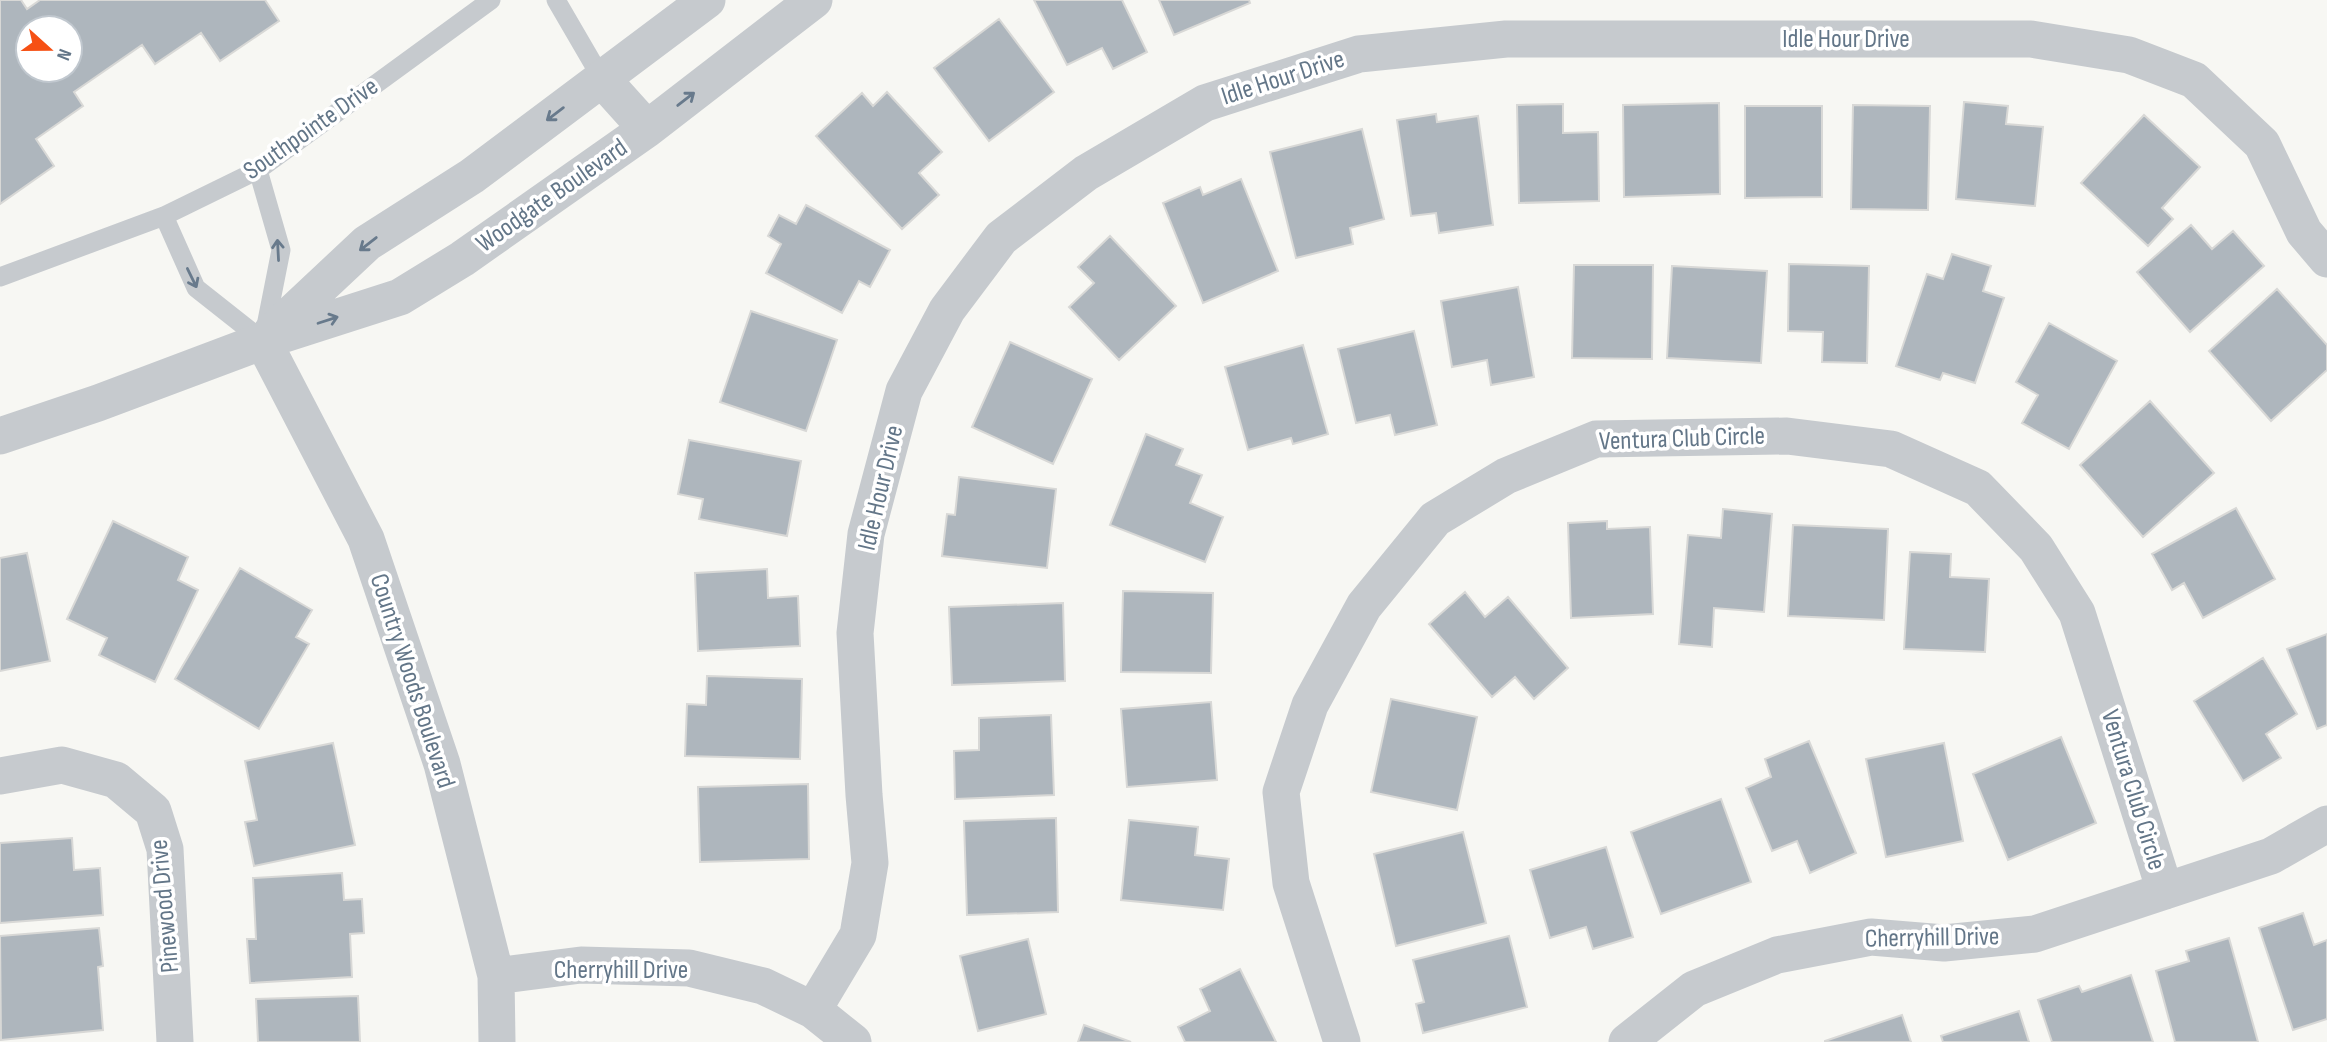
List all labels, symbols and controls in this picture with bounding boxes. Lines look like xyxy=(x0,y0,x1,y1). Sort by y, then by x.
north arrow xyxy=(14,14,84,84)
street label: Idle Hour Drive xyxy=(1782,24,1910,55)
street label: Idle Hour Drive xyxy=(1218,44,1348,112)
text: N xyxy=(51,46,76,63)
street label: Southpointe Drive xyxy=(238,71,384,187)
one-way arrow xyxy=(676,92,694,107)
one-way arrow xyxy=(546,107,564,122)
street label: Woodgate Boulevard xyxy=(471,132,633,260)
one-way arrow xyxy=(359,236,378,251)
one-way arrow xyxy=(271,239,284,262)
one-way arrow xyxy=(186,267,199,288)
one-way arrow xyxy=(316,313,338,325)
street label: Ventura Club Circle xyxy=(1598,421,1766,457)
street label: Idle Hour Drive xyxy=(852,422,910,554)
street label: Country Woods Boulevard xyxy=(363,570,461,792)
street label: Ventura Club Circle xyxy=(2094,706,2172,874)
street label: Pinewood Drive xyxy=(144,838,186,974)
street label: Cherryhill Drive xyxy=(1864,921,2000,955)
street label: Cherryhill Drive xyxy=(554,955,688,986)

